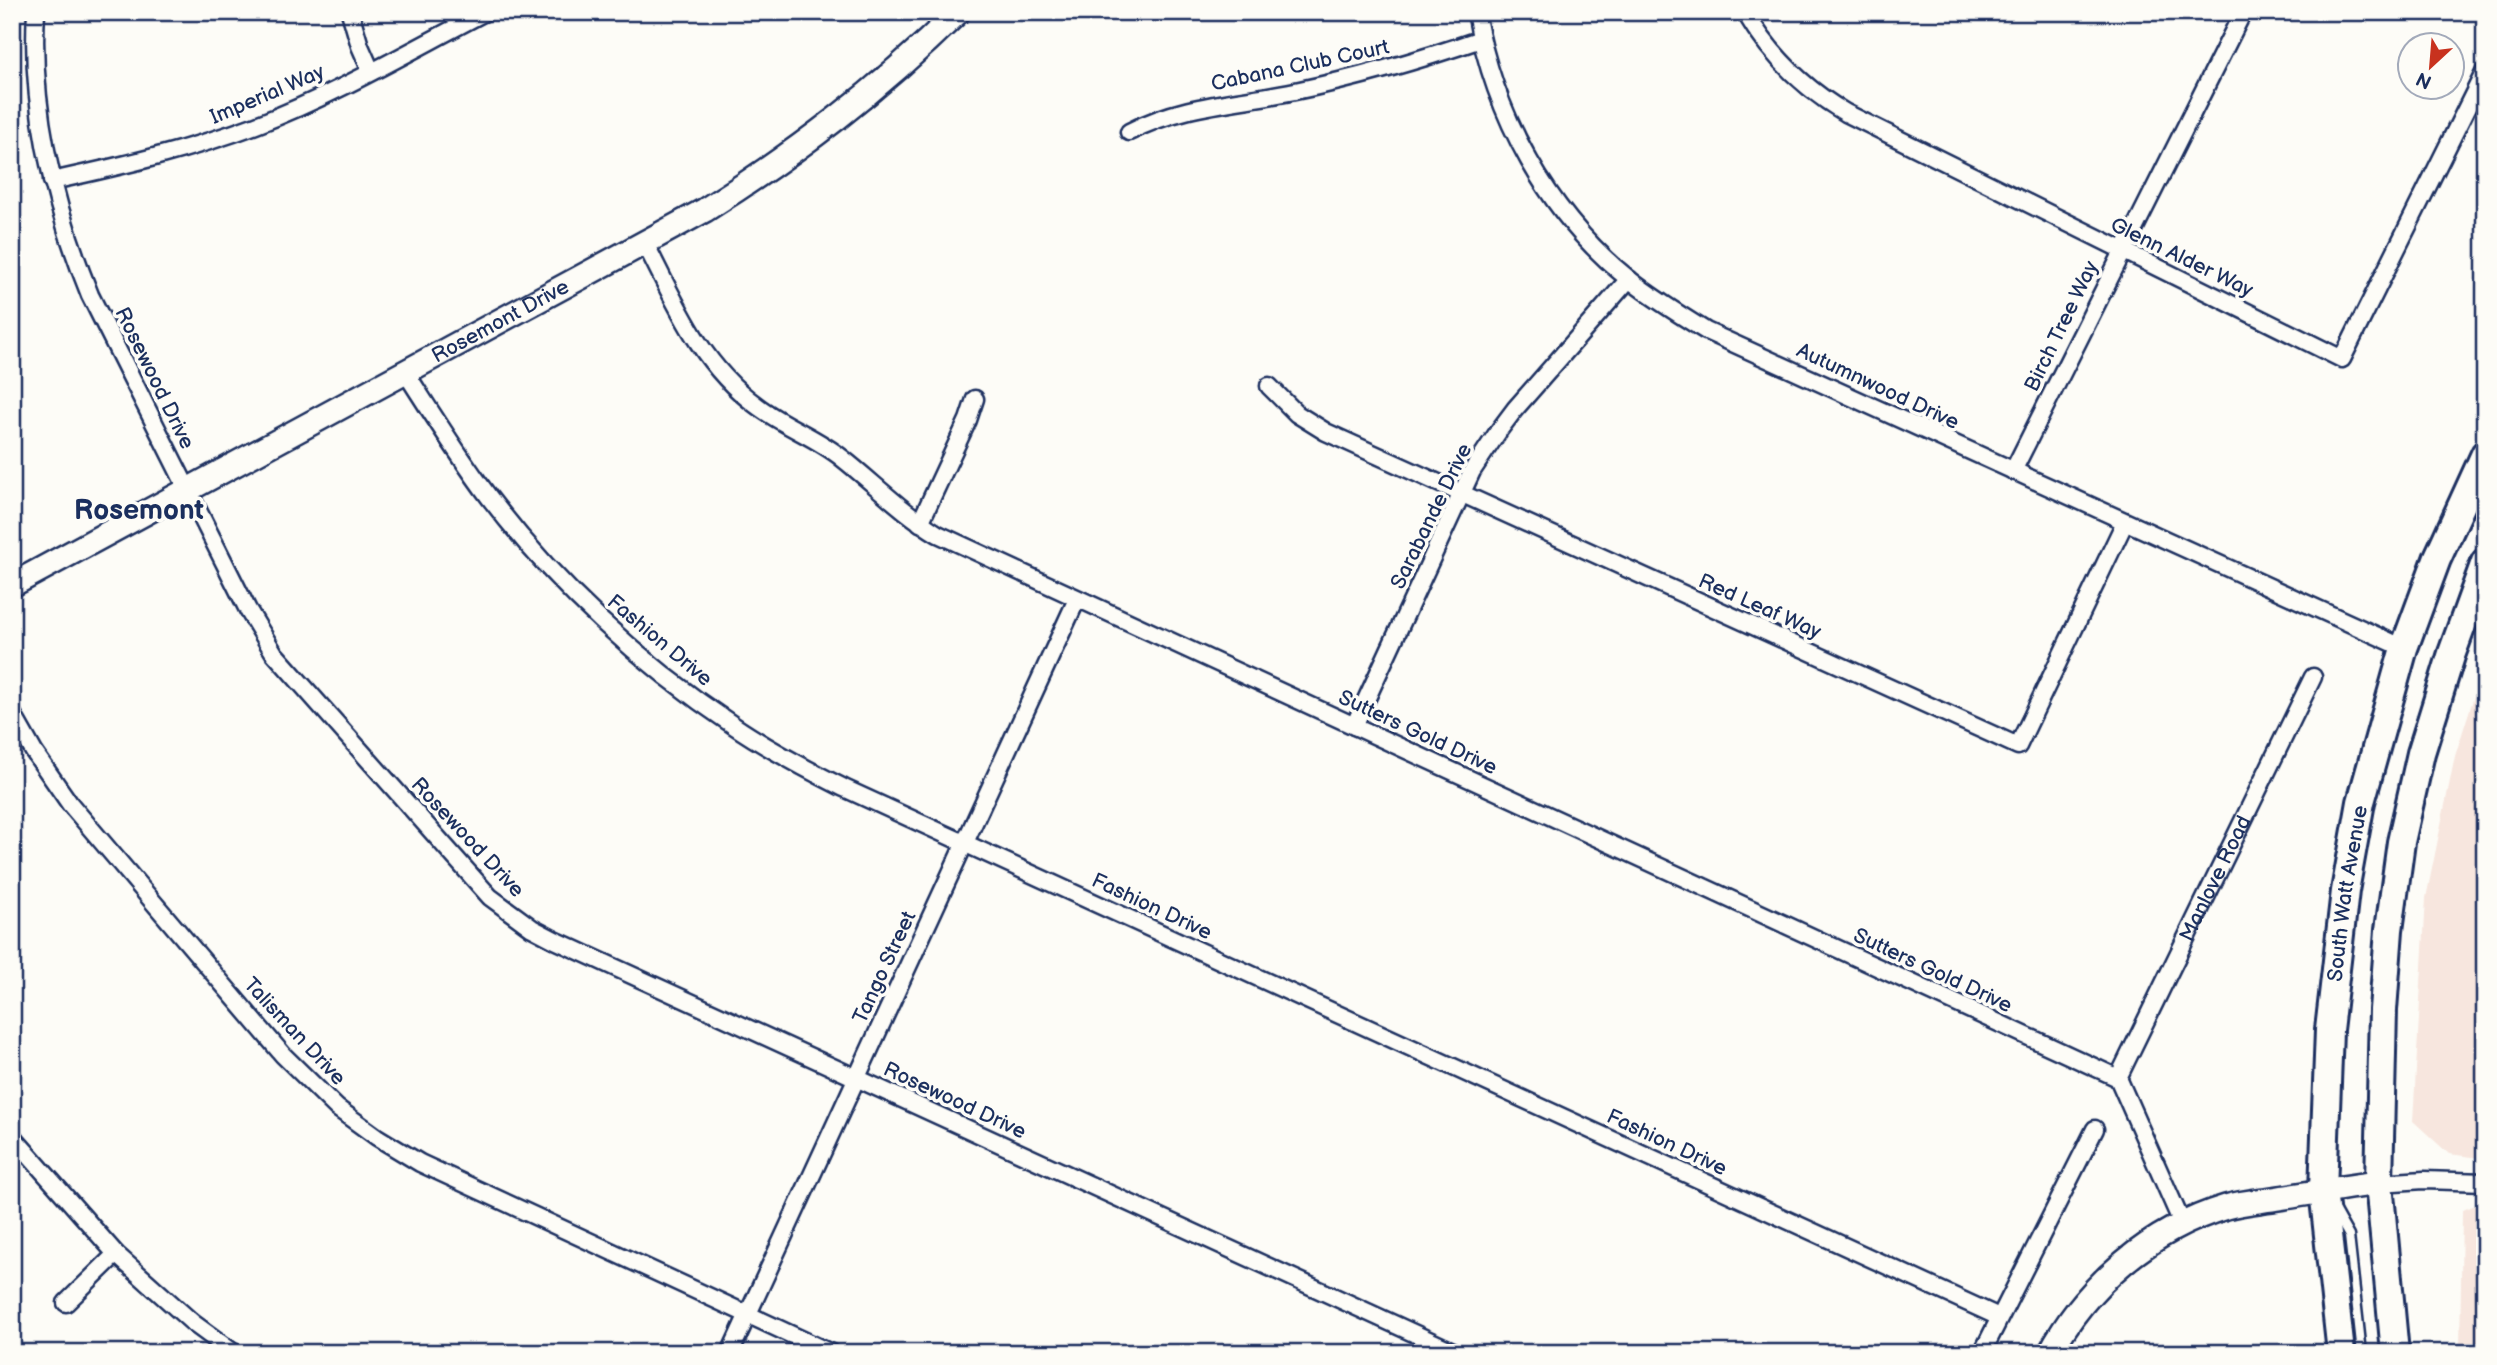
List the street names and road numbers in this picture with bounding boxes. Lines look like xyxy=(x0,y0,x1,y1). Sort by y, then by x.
street label: Cabana Club Court xyxy=(1209,34,1392,97)
street label: Imperial Way xyxy=(206,59,329,130)
street label: Glenn Alder Way xyxy=(2106,212,2258,303)
street label: Birch Tree Way xyxy=(2019,256,2104,396)
street label: Rosemont Drive xyxy=(427,274,573,369)
street label: Rosewood Drive xyxy=(109,303,200,453)
street label: Autumnwood Drive xyxy=(1793,338,1963,435)
street label: Sarabande Drive xyxy=(1385,439,1477,593)
street label: Red Leaf Way xyxy=(1695,568,1825,645)
street label: Fashion Drive xyxy=(602,589,717,692)
street label: Sutters Gold Drive xyxy=(1335,685,1501,780)
street label: Rosewood Drive xyxy=(406,772,529,902)
street label: South Watt Avenue xyxy=(2323,803,2373,983)
street label: Manlove Road xyxy=(2174,811,2257,946)
street label: Fashion Drive xyxy=(1088,868,1216,945)
street label: Tango Street xyxy=(848,907,922,1027)
street label: Sutters Gold Drive xyxy=(1850,923,2016,1018)
street label: Talisman Drive xyxy=(238,972,351,1090)
street label: Rosewood Drive xyxy=(879,1056,1030,1144)
street label: Fashion Drive xyxy=(1603,1104,1731,1181)

